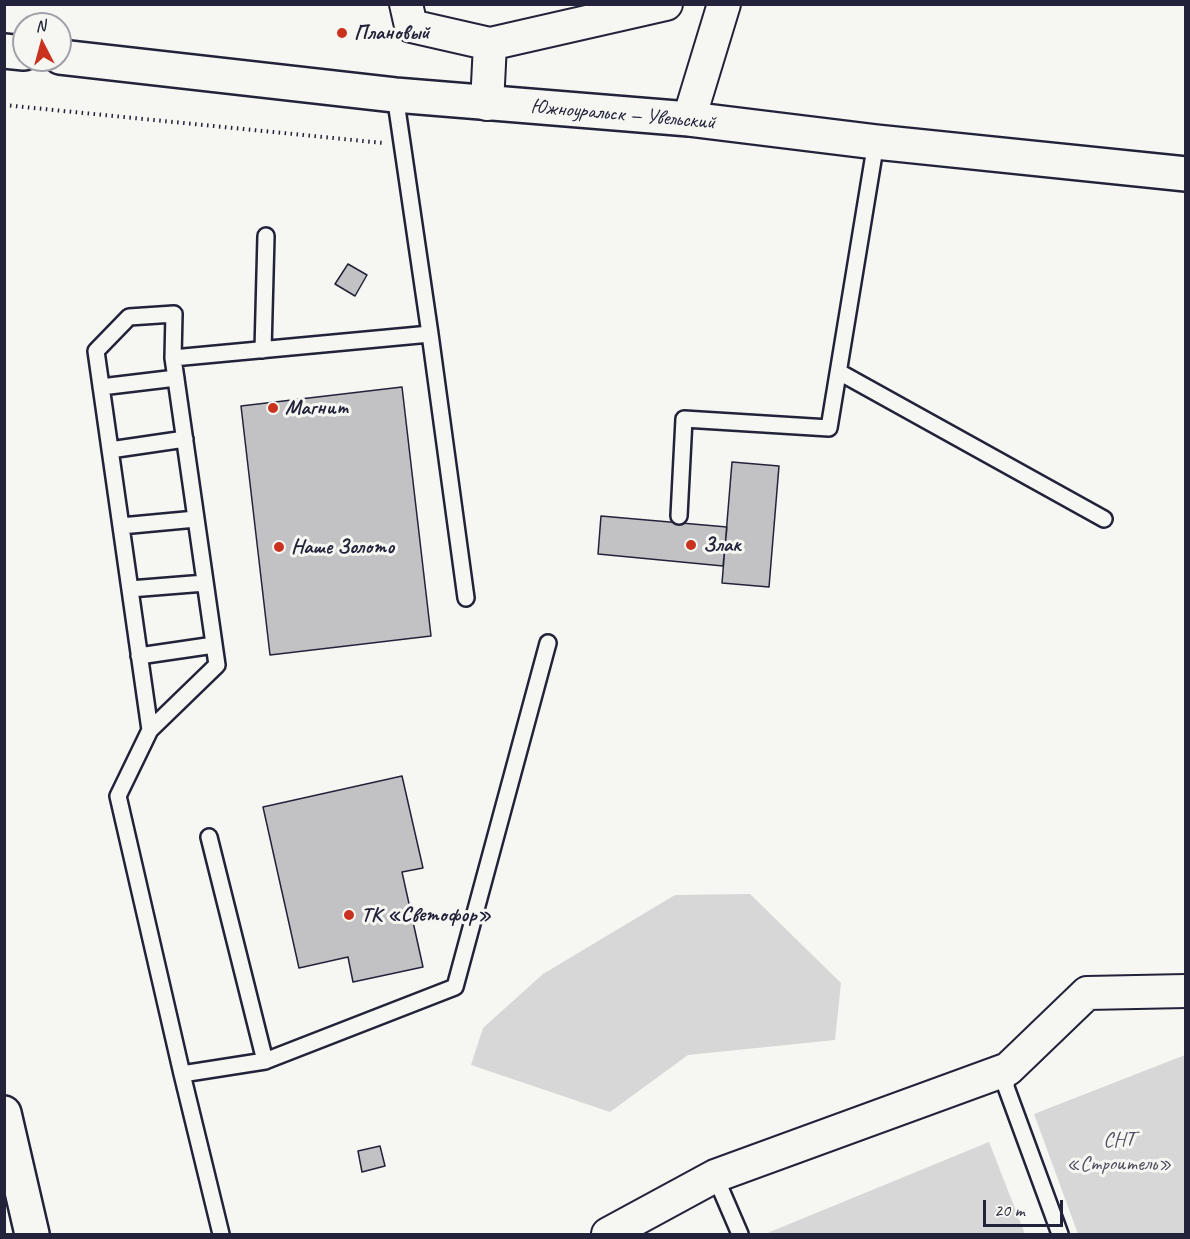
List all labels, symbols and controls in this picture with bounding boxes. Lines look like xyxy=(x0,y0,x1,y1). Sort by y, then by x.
north arrow xyxy=(12,12,72,72)
text: N xyxy=(34,16,46,37)
place label: Плановый xyxy=(354,20,429,46)
marker: Плановый xyxy=(335,26,349,40)
street label: Южноуральск — Увельский xyxy=(530,94,716,136)
place label: Магнит xyxy=(285,395,348,421)
marker: Магнит xyxy=(266,401,280,415)
place label: Злак xyxy=(703,532,741,558)
place label: Наше Золото xyxy=(291,534,394,560)
marker: Злак xyxy=(684,538,698,552)
marker: Наше Золото xyxy=(272,540,286,554)
place label: ТК «Светофор» xyxy=(361,902,491,928)
marker: ТК «Светофор» xyxy=(342,908,356,922)
park label: СНТ «Строитель» xyxy=(1066,1127,1172,1177)
scale bar xyxy=(986,1188,1066,1226)
text: 20 m xyxy=(994,1199,1025,1221)

